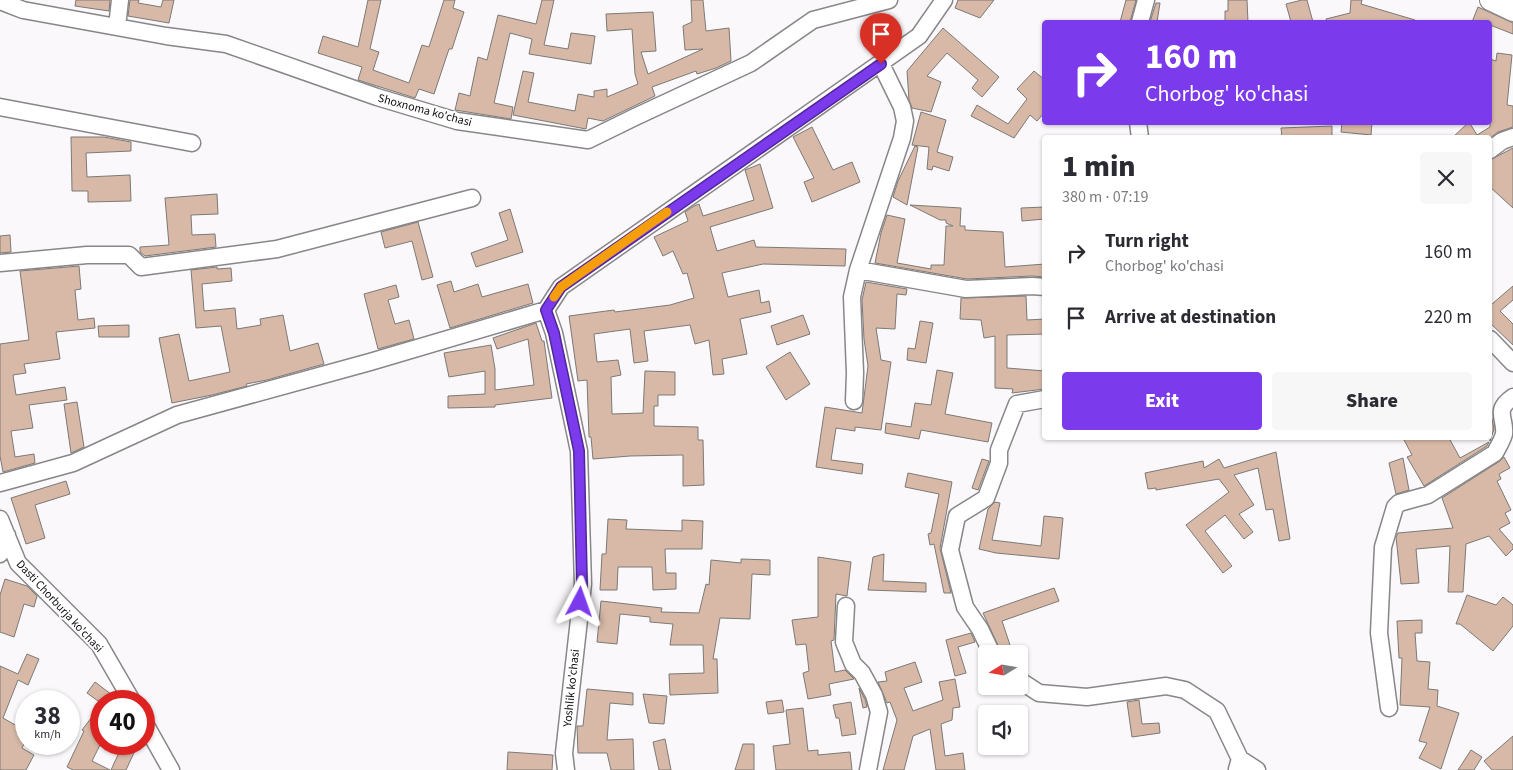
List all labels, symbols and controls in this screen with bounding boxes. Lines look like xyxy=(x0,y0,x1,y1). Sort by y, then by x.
pin xyxy=(860,13,902,64)
icon: arrive xyxy=(867,20,895,48)
text: 160 m xyxy=(1145,32,1237,82)
icon: right xyxy=(1062,40,1127,105)
text: Chorbog' ko'chasi xyxy=(1145,78,1308,110)
street label: Shoxnoma ko'chasi xyxy=(376,90,474,131)
text: 1 min xyxy=(1062,145,1136,188)
button: close xyxy=(1420,152,1472,204)
text: 380 m · 07:19 xyxy=(1062,186,1149,208)
text: Turn right xyxy=(1105,228,1189,255)
icon: right xyxy=(1062,239,1090,267)
text: 160 m xyxy=(1424,239,1472,266)
text: Chorbog' ko'chasi xyxy=(1105,255,1224,277)
icon: arrive xyxy=(1062,304,1090,332)
text: Arrive at destination xyxy=(1105,304,1276,331)
text: 220 m xyxy=(1424,304,1472,331)
button: Exit xyxy=(1062,372,1262,430)
button: Share xyxy=(1272,372,1472,430)
street label: Dasti Chorburja ko'chasi xyxy=(12,556,107,656)
position arrow xyxy=(553,575,605,627)
north arrow xyxy=(978,645,1028,695)
map controls xyxy=(978,645,1028,755)
street label: Yoshlik ko'chasi xyxy=(559,648,584,729)
speed limit sign: 40 xyxy=(90,690,155,755)
text: 38 xyxy=(34,698,61,734)
button: sound xyxy=(978,705,1028,755)
text: km/h xyxy=(34,726,61,743)

